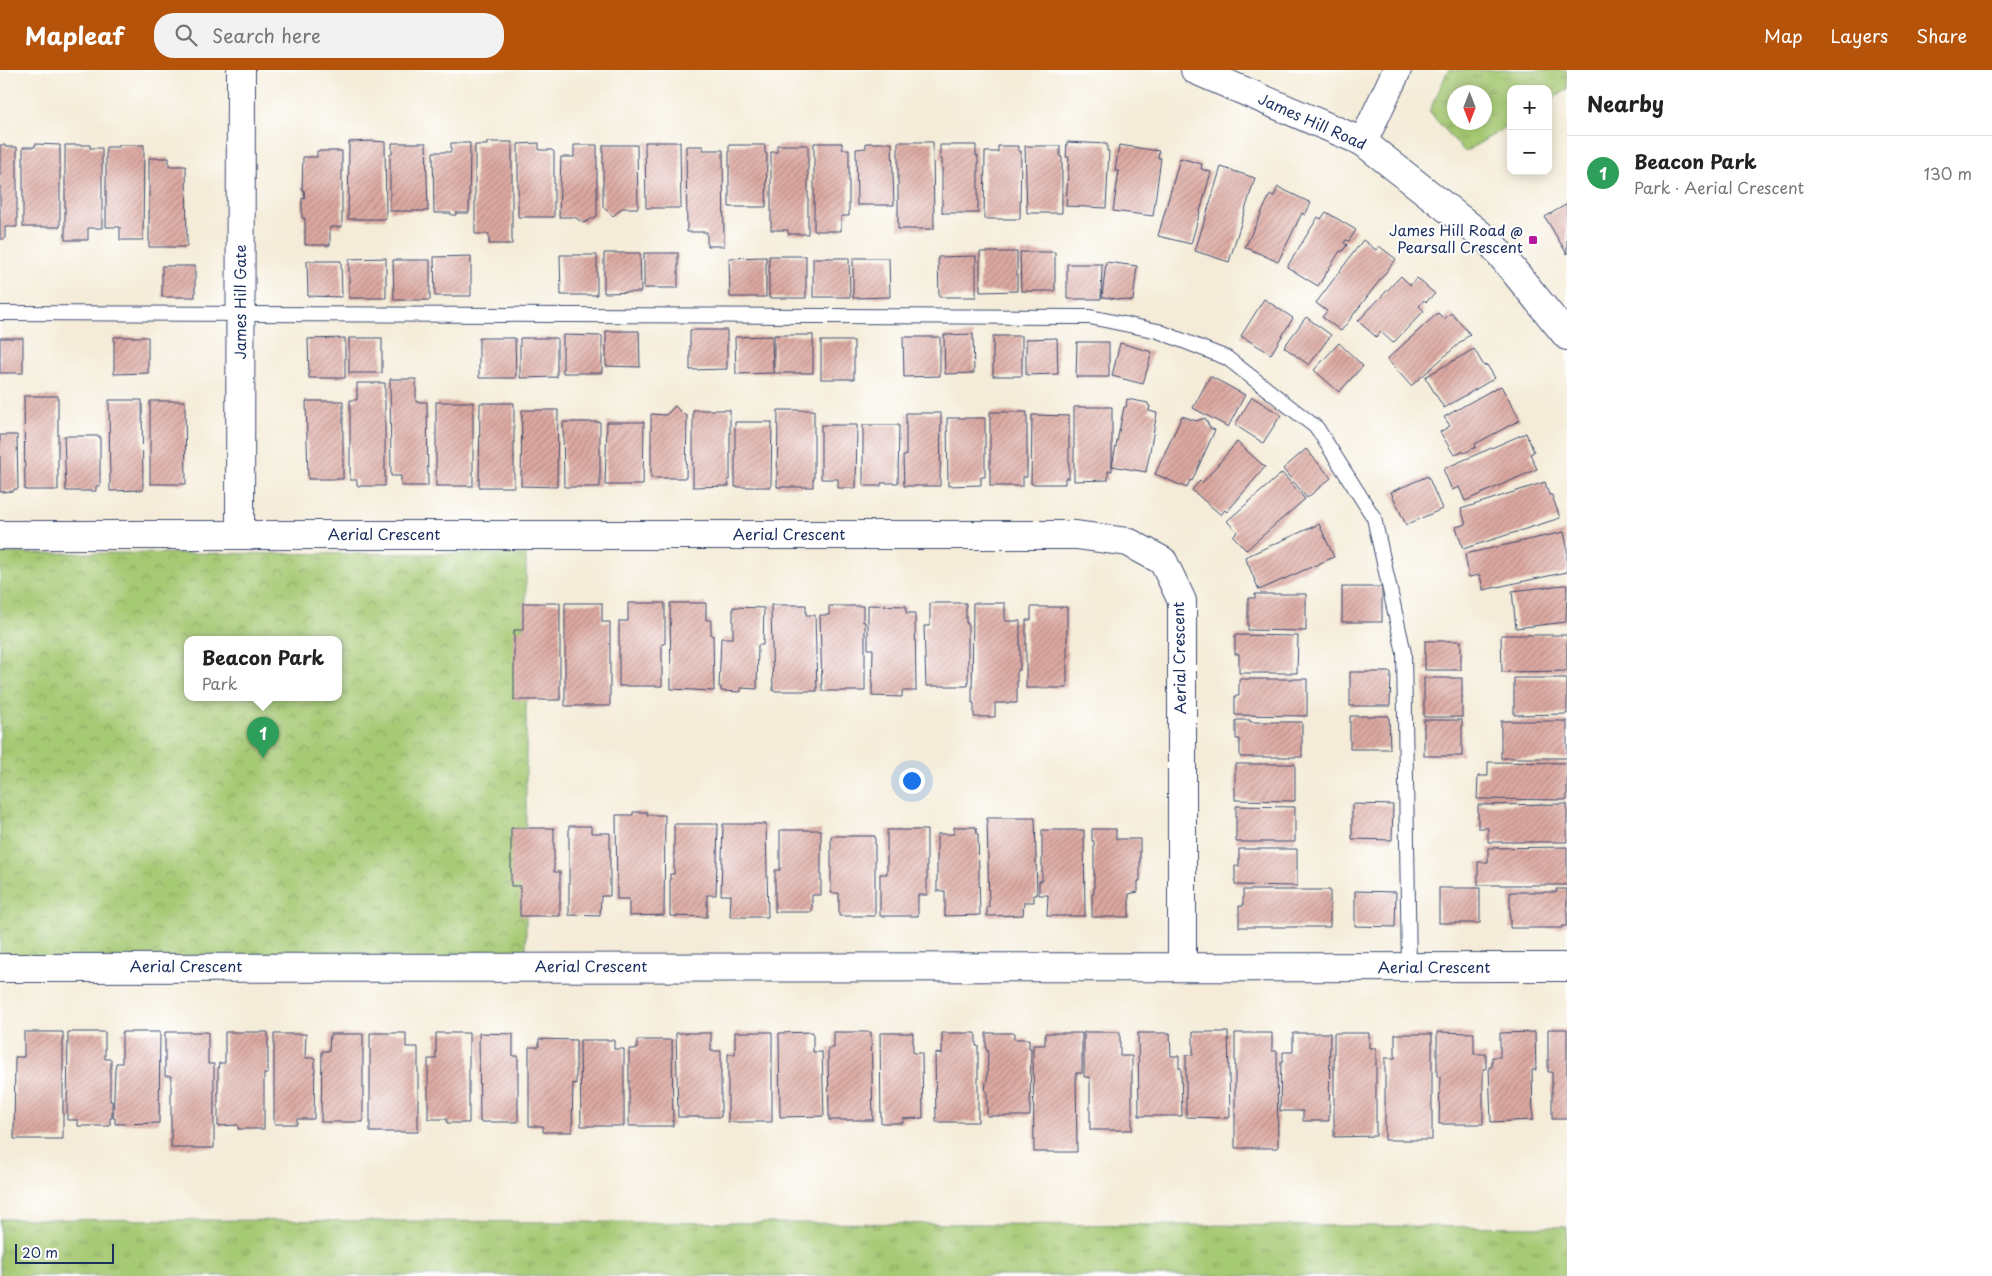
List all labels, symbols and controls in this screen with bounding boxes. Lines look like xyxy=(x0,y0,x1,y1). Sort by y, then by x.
search box xyxy=(154,13,504,58)
text: Mapleaf xyxy=(25,17,124,53)
icon: search xyxy=(172,21,200,49)
text: Search here xyxy=(212,21,321,49)
text: Map xyxy=(1764,22,1803,49)
text: Layers xyxy=(1831,22,1888,49)
text: Share xyxy=(1916,22,1967,49)
north arrow xyxy=(1447,85,1492,130)
map controls xyxy=(1507,85,1552,175)
button: + xyxy=(1507,85,1552,130)
street label: James Hill Road xyxy=(1255,86,1371,155)
text: Nearby xyxy=(1587,87,1664,119)
button: − xyxy=(1507,130,1552,175)
text: Beacon Park xyxy=(1634,147,1757,175)
text: 1 xyxy=(1599,161,1607,185)
text: 130 m xyxy=(1924,161,1972,185)
text: Park · Aerial Crescent xyxy=(1634,175,1804,199)
place label: James Hill Road @ Pearsall Crescent xyxy=(1389,218,1523,258)
marker: James Hill Road @ Pearsall Crescent xyxy=(1527,234,1539,246)
street label: James Hill Gate xyxy=(228,245,251,359)
street label: Aerial Crescent xyxy=(328,522,440,545)
street label: Aerial Crescent xyxy=(733,522,845,545)
street label: Aerial Crescent xyxy=(1166,602,1191,715)
popup xyxy=(184,636,342,701)
text: Beacon Park xyxy=(202,643,324,671)
text: Park xyxy=(202,671,237,695)
pin: 1 xyxy=(247,717,279,758)
your location xyxy=(899,768,925,794)
street label: Aerial Crescent xyxy=(130,954,242,977)
street label: Aerial Crescent xyxy=(535,954,647,977)
street label: Aerial Crescent xyxy=(1378,955,1490,978)
scale bar xyxy=(15,1241,114,1264)
text: 20 m xyxy=(22,1242,58,1263)

